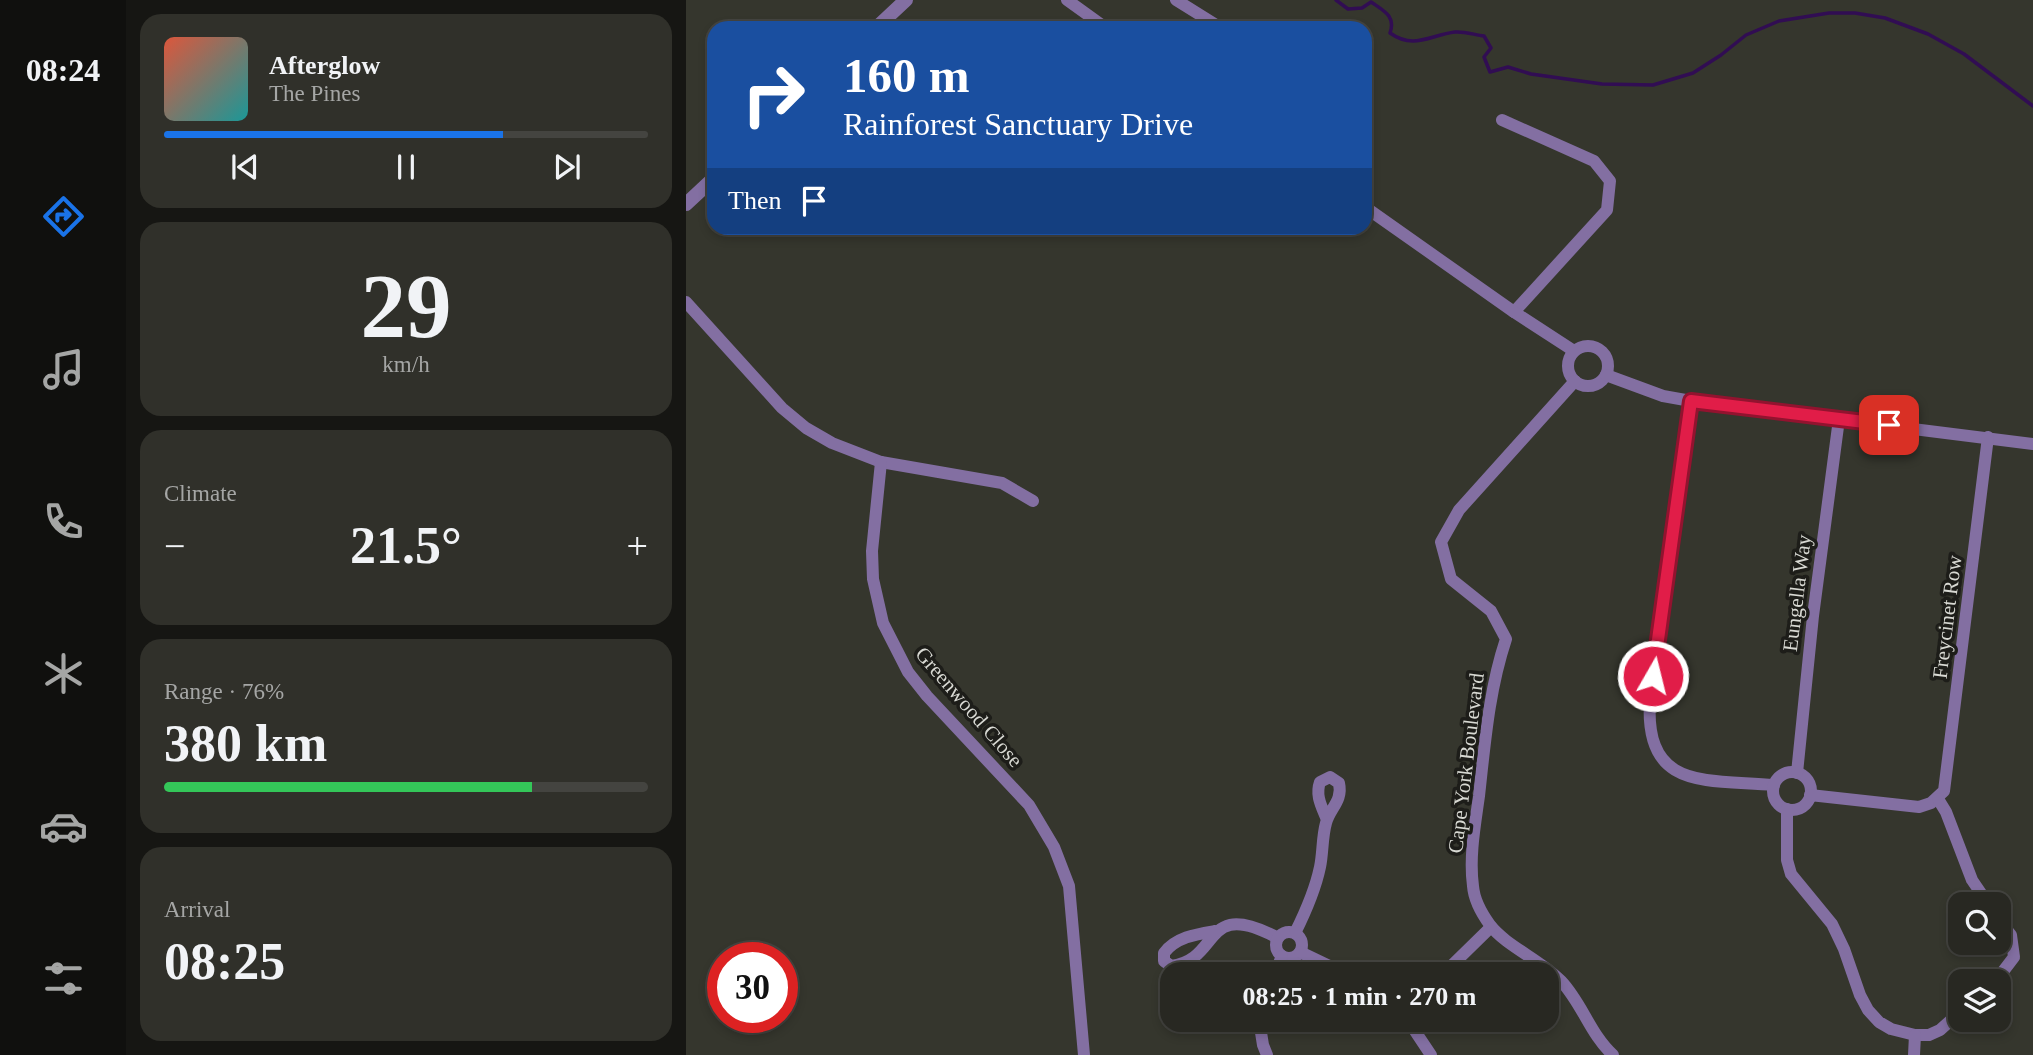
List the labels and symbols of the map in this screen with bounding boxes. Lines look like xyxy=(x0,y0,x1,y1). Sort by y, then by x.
pin xyxy=(1859,395,1919,455)
street label: Eungella Way xyxy=(1778,533,1816,653)
street label: Freycinet Row xyxy=(1928,553,1967,680)
position arrow xyxy=(1616,639,1690,713)
street label: Greenwood Close xyxy=(910,642,1028,772)
street label: Cape York Boulevard xyxy=(1443,671,1489,854)
speed limit sign: 30 xyxy=(707,942,798,1033)

